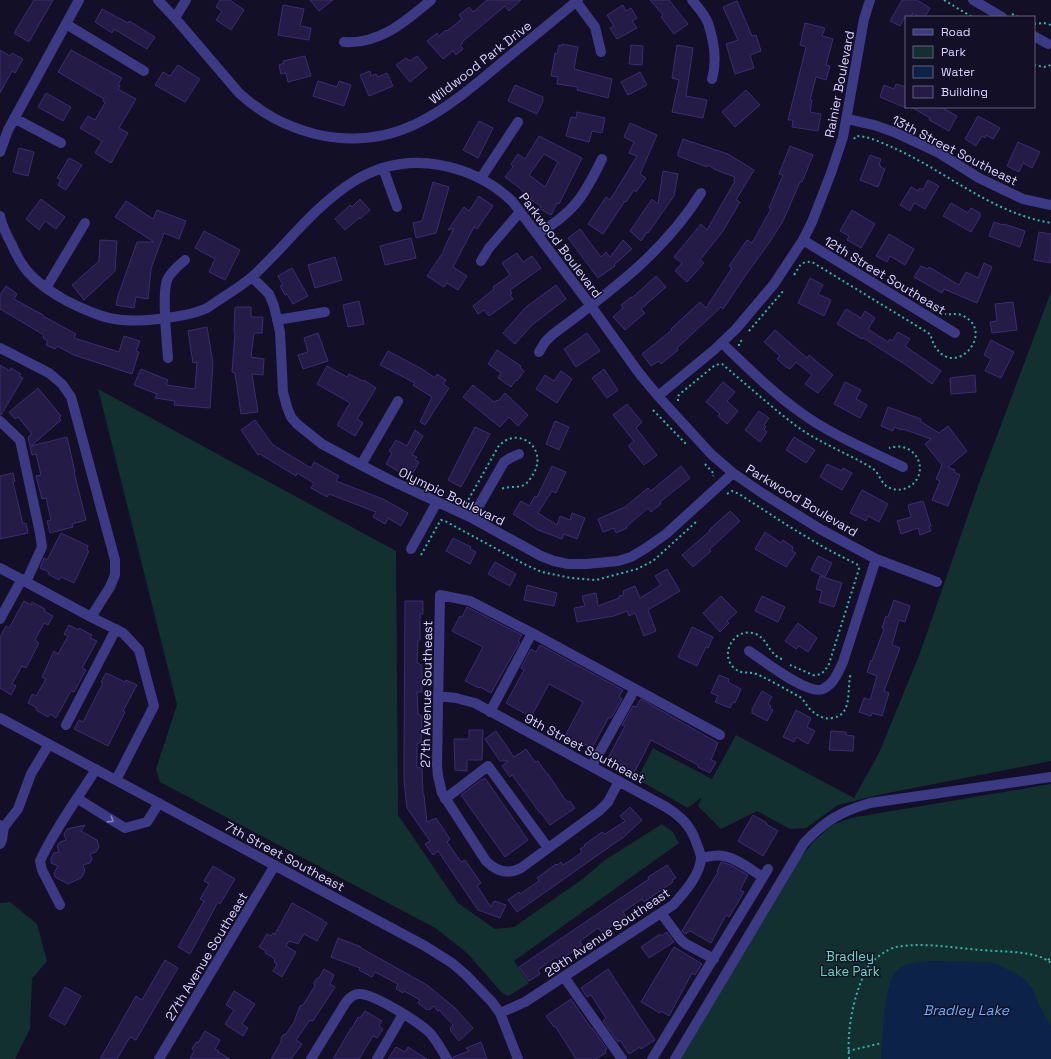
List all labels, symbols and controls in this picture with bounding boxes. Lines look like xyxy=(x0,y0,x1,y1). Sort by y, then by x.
legend xyxy=(905,16,1035,108)
street label: Wildwood Park Drive xyxy=(426,17,535,108)
text: Road xyxy=(941,24,970,40)
street label: Rainier Boulevard xyxy=(821,29,858,139)
text: Park xyxy=(941,44,966,60)
text: Water xyxy=(941,64,975,80)
text: Building xyxy=(941,84,988,100)
street label: 13th Street Southeast xyxy=(889,111,1021,190)
street label: Parkwood Boulevard xyxy=(515,189,606,301)
street label: 12th Street Southeast xyxy=(821,232,949,319)
street label: Parkwood Boulevard xyxy=(743,460,861,541)
street label: Olympic Boulevard xyxy=(396,463,508,530)
street label: 27th Avenue Southeast xyxy=(417,620,436,768)
street label: 9th Street Southeast xyxy=(522,709,648,787)
one-way arrow xyxy=(107,815,114,822)
street label: 7th Street Southeast xyxy=(222,818,348,895)
street label: 29th Avenue Southeast xyxy=(541,884,673,981)
street label: 27th Avenue Southeast xyxy=(161,889,252,1024)
park label: Bradley Lake Park xyxy=(820,948,880,980)
water label: Bradley Lake xyxy=(923,1001,1010,1019)

